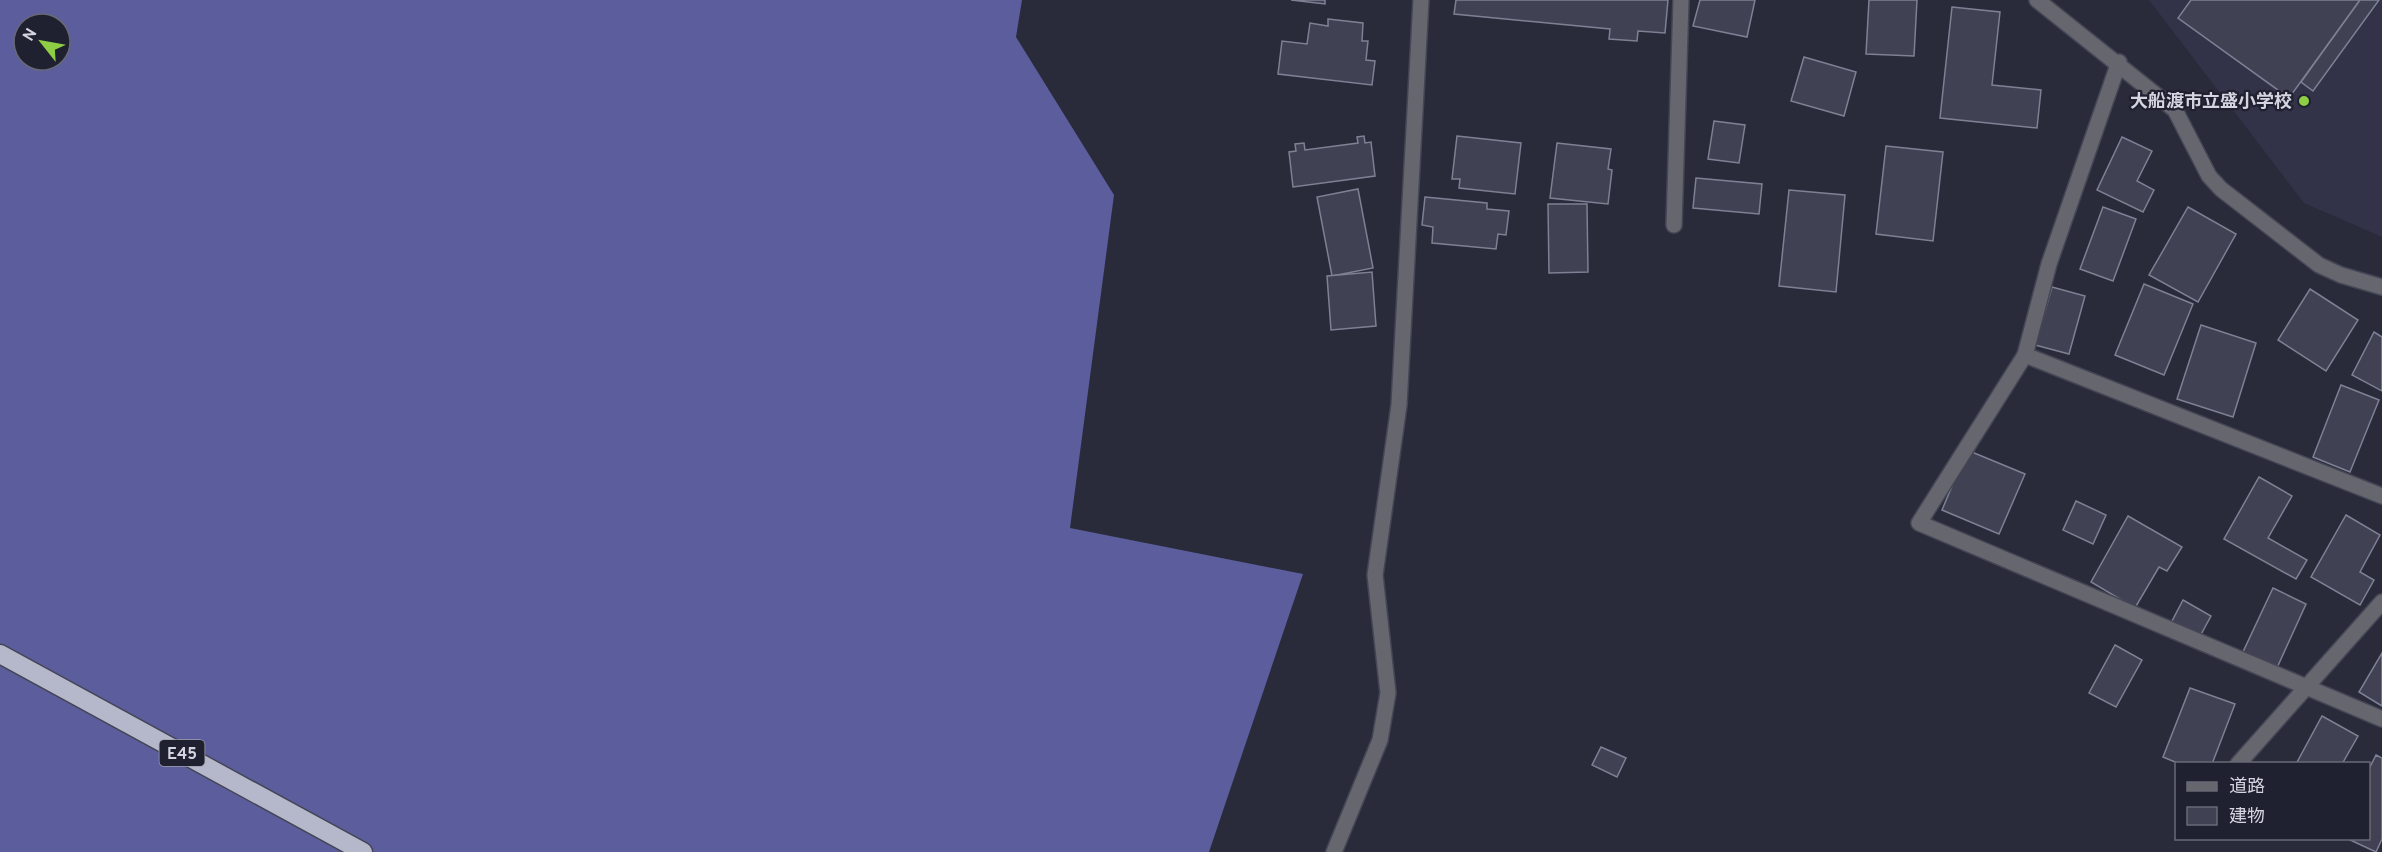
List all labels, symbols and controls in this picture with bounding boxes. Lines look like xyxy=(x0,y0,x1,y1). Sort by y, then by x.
north arrow xyxy=(12,12,72,72)
text: N xyxy=(19,25,42,45)
place label: 大船渡市立盛小学校 xyxy=(2130,91,2292,114)
marker: 大船渡市立盛小学校 xyxy=(2297,94,2311,108)
road number: E45 xyxy=(160,740,204,766)
legend xyxy=(2175,762,2370,840)
text: 道路 xyxy=(2229,776,2265,799)
text: 建物 xyxy=(2229,806,2265,829)

